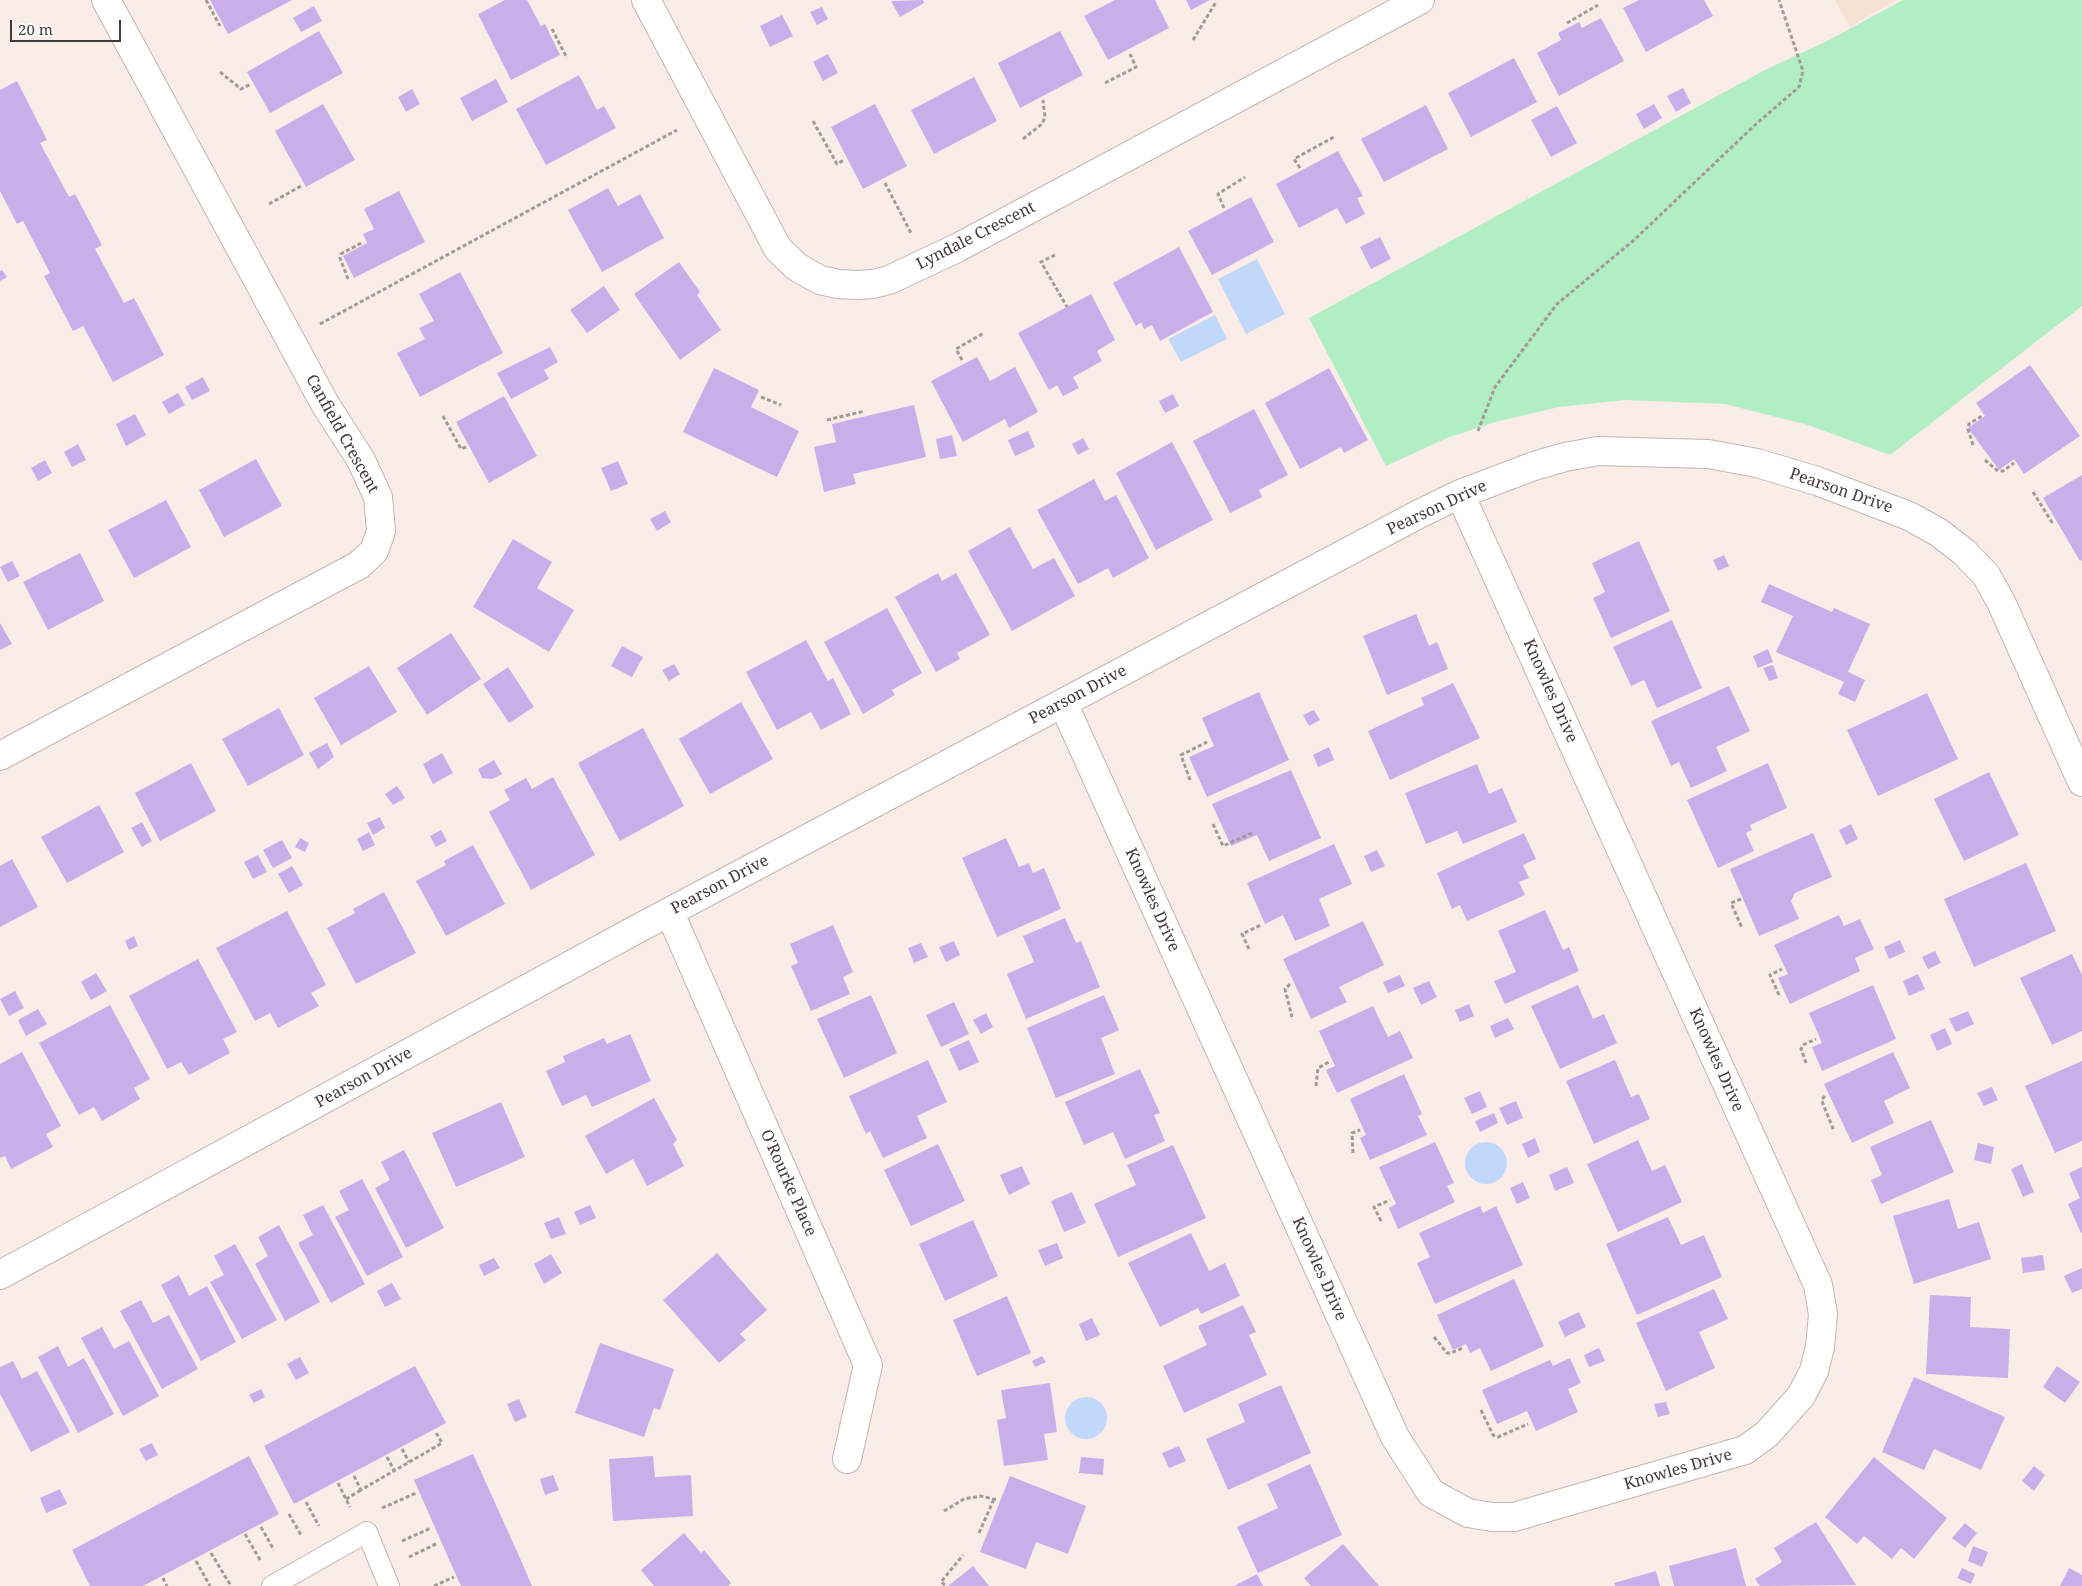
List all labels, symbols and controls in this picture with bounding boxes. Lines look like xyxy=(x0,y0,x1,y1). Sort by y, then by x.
scale bar xyxy=(12,10,124,42)
text: 20 m xyxy=(18,19,53,39)
street label: Lyndale Crescent xyxy=(913,198,1039,274)
street label: Canfield Crescent xyxy=(301,371,383,497)
street label: Pearson Drive xyxy=(1787,464,1895,518)
street label: Pearson Drive xyxy=(1384,477,1490,539)
street label: Knowles Drive xyxy=(1519,636,1581,746)
street label: Pearson Drive xyxy=(1026,661,1130,729)
street label: Knowles Drive xyxy=(1121,845,1183,955)
street label: Pearson Drive xyxy=(668,851,772,919)
street label: Knowles Drive xyxy=(1685,1005,1747,1115)
street label: Pearson Drive xyxy=(312,1043,416,1113)
street label: O'Rourke Place xyxy=(756,1127,820,1239)
street label: Knowles Drive xyxy=(1288,1214,1350,1324)
street label: Knowles Drive xyxy=(1622,1445,1734,1495)

